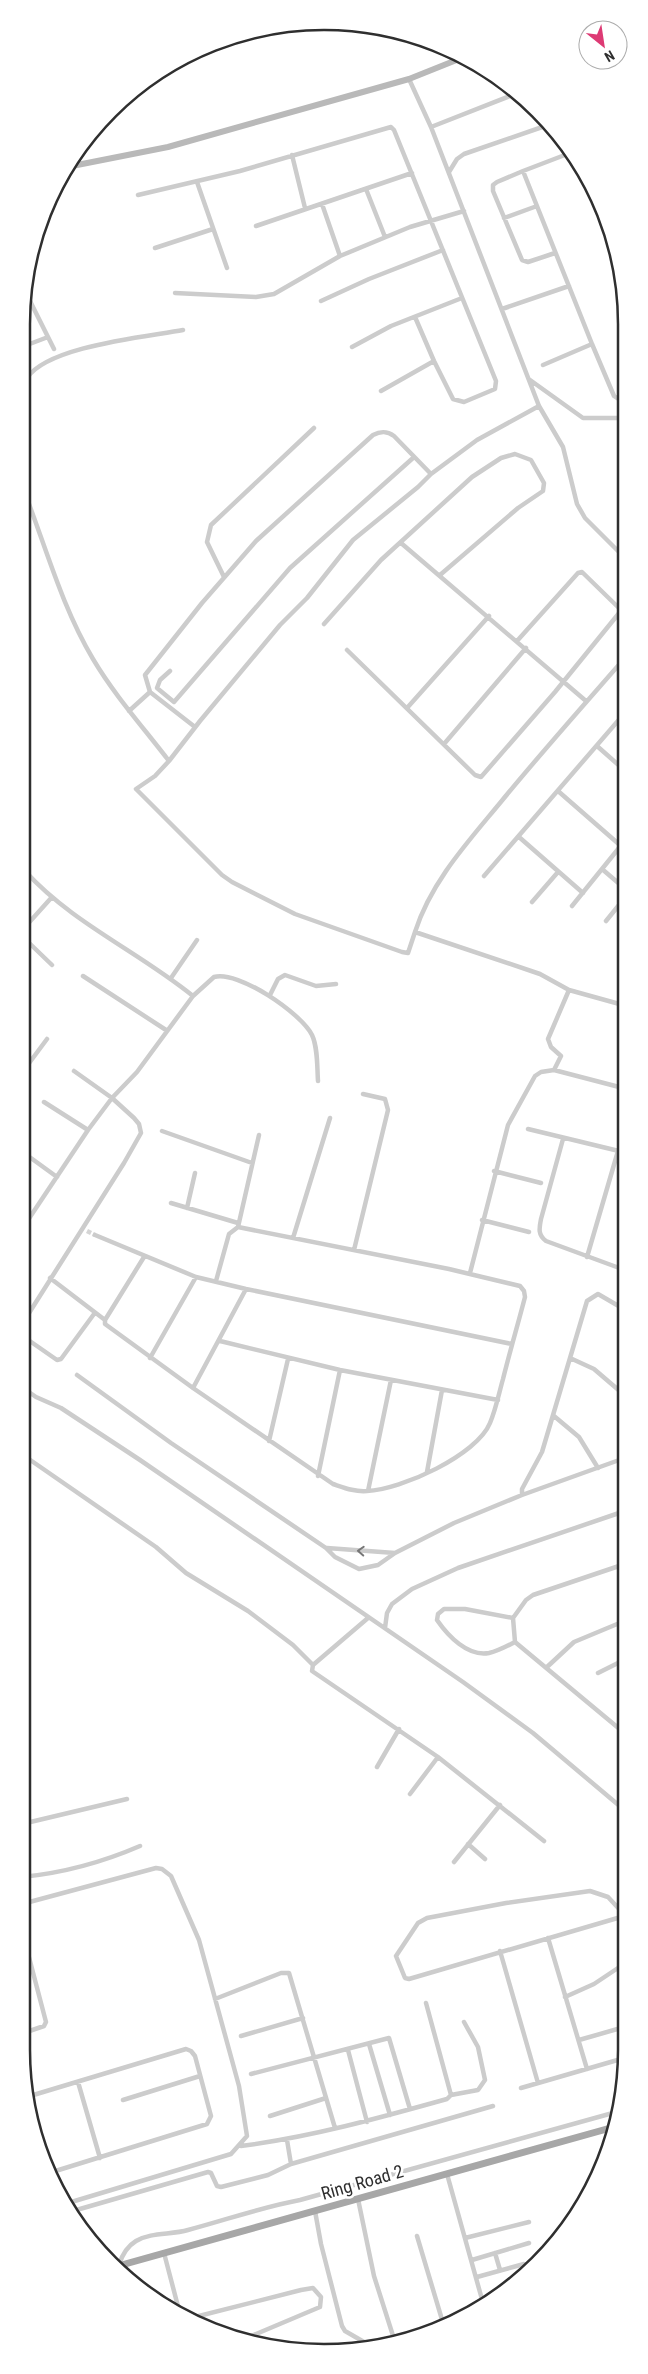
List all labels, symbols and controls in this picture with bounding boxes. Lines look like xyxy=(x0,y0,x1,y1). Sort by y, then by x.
north arrow xyxy=(578,20,628,70)
text: N xyxy=(602,47,617,65)
one-way arrow xyxy=(356,1546,364,1557)
street label: Ring Road 2 xyxy=(318,2160,406,2204)

